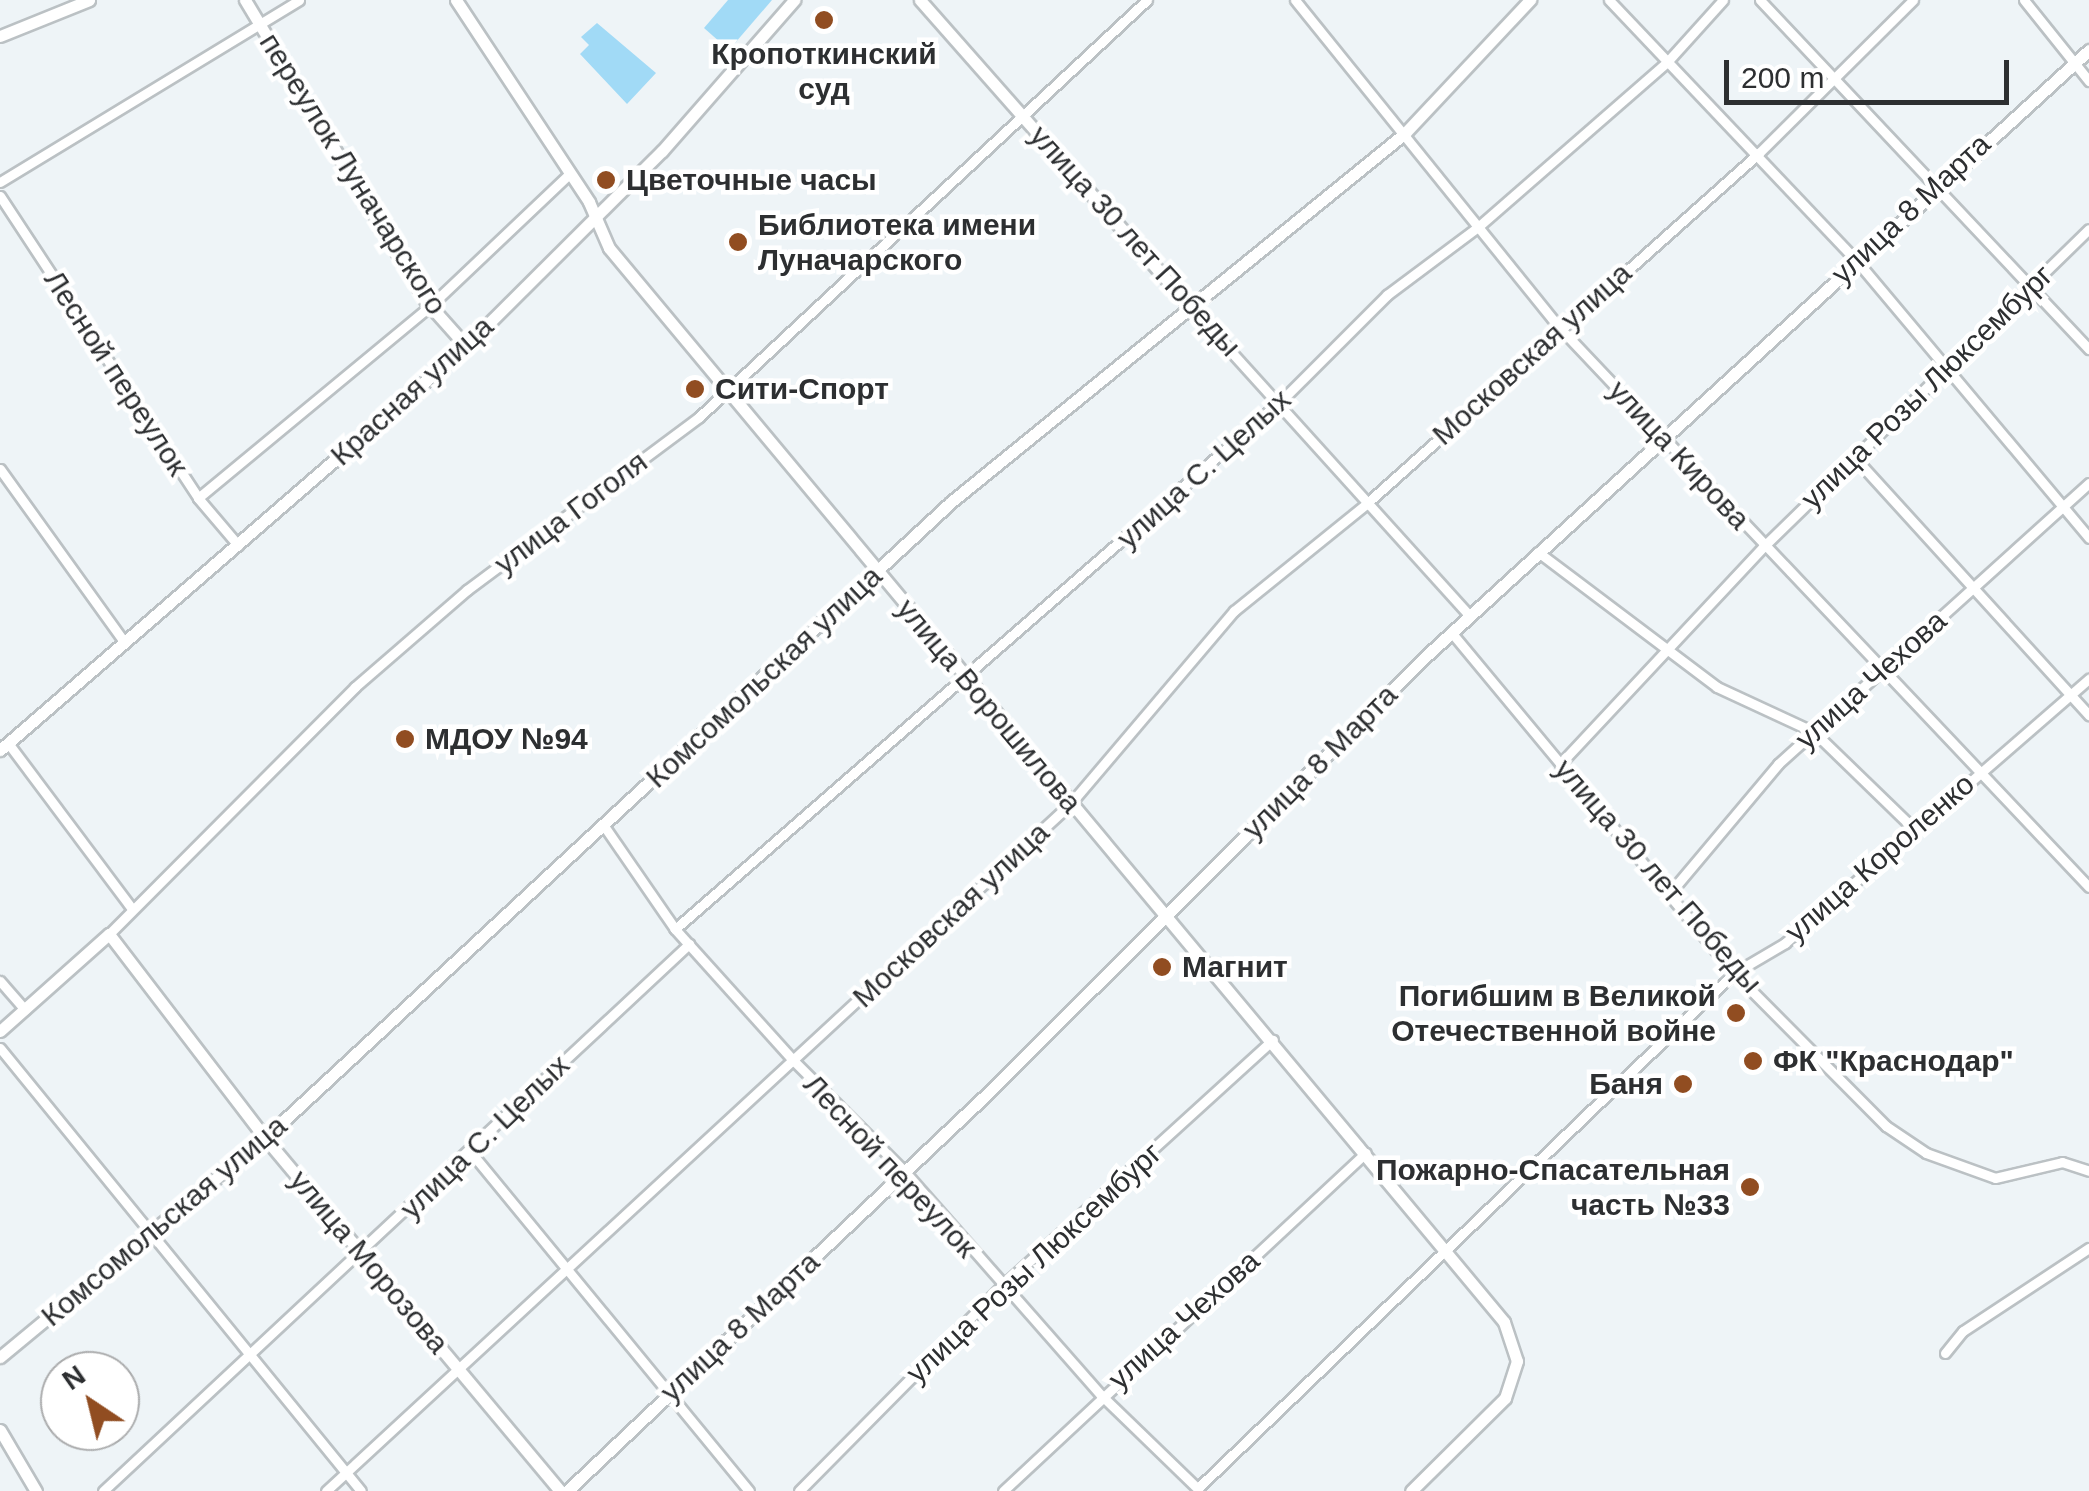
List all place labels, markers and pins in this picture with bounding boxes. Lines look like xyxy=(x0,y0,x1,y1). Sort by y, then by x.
marker: Кропоткинский суд xyxy=(813,9,835,31)
place label: Кропоткинский суд xyxy=(711,36,937,106)
place label: Цветочные часы xyxy=(626,162,877,198)
marker: Цветочные часы xyxy=(595,169,617,191)
place label: Библиотека имени Луначарского xyxy=(758,207,1036,278)
marker: Библиотека имени Луначарского xyxy=(727,231,749,253)
place label: Сити-Спорт xyxy=(715,371,889,407)
marker: Сити-Спорт xyxy=(684,378,706,400)
place label: МДОУ №94 xyxy=(425,721,588,757)
marker: МДОУ №94 xyxy=(394,728,416,750)
place label: Магнит xyxy=(1182,949,1288,985)
marker: Магнит xyxy=(1151,956,1173,978)
place label: Погибшим в Великой Отечественной войне xyxy=(1391,978,1716,1048)
marker: Погибшим в Великой Отечественной войне xyxy=(1725,1002,1747,1024)
place label: ФК "Краснодар" xyxy=(1773,1043,2014,1079)
marker: ФК "Краснодар" xyxy=(1742,1050,1764,1072)
place label: Баня xyxy=(1589,1066,1663,1102)
marker: Баня xyxy=(1672,1073,1694,1095)
place label: Пожарно-Спасательная часть №33 xyxy=(1376,1152,1730,1222)
marker: Пожарно-Спасательная часть №33 xyxy=(1739,1176,1761,1198)

